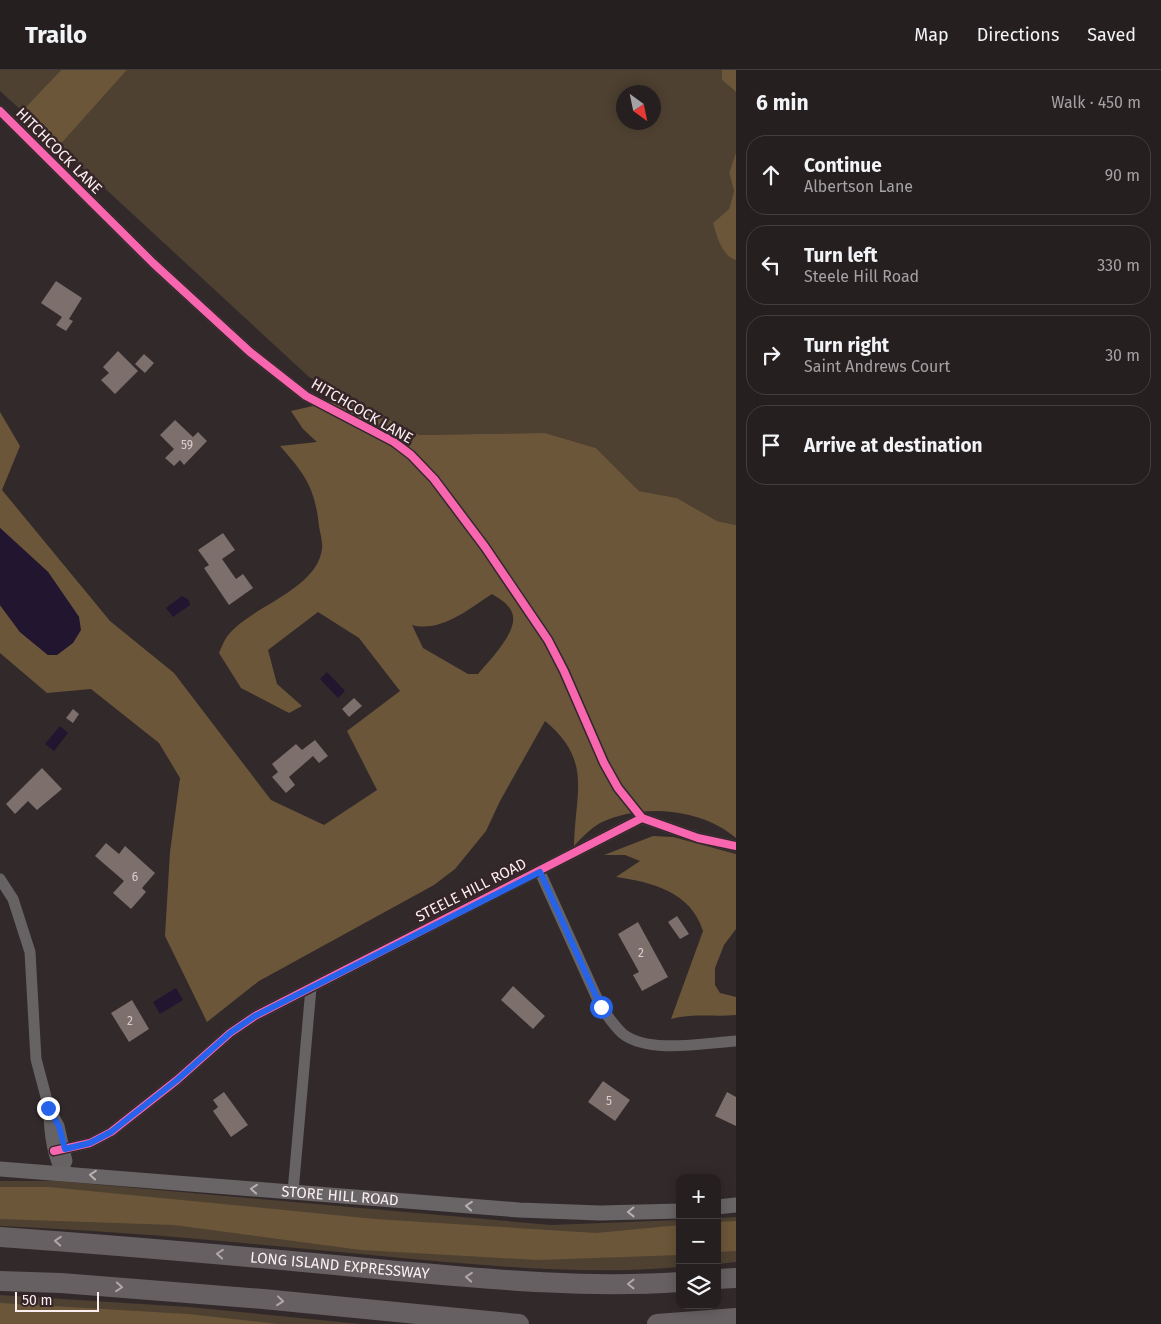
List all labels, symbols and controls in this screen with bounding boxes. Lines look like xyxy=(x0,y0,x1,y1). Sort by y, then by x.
text: Trailo xyxy=(25,21,87,49)
text: Map xyxy=(914,24,949,46)
text: Directions xyxy=(977,24,1059,46)
text: Saved xyxy=(1087,24,1136,46)
north arrow xyxy=(616,85,661,130)
text: 6 min xyxy=(756,90,809,116)
text: Walk · 450 m xyxy=(1051,93,1141,112)
street label: HITCHCOCK LANE xyxy=(12,104,106,198)
text: Continue xyxy=(804,154,882,177)
icon: ahead xyxy=(757,161,785,189)
text: 90 m xyxy=(1105,166,1140,185)
text: Albertson Lane xyxy=(804,177,913,196)
text: Turn left xyxy=(804,244,878,267)
icon: left xyxy=(757,251,785,279)
text: 330 m xyxy=(1097,256,1140,275)
text: Steele Hill Road xyxy=(804,267,919,286)
text: Turn right xyxy=(804,334,889,357)
icon: right xyxy=(757,341,785,369)
text: 30 m xyxy=(1105,346,1140,365)
text: Saint Andrews Court xyxy=(804,357,950,376)
street label: HITCHCOCK LANE xyxy=(308,375,416,447)
icon: arrive xyxy=(757,431,785,459)
text: Arrive at destination xyxy=(804,434,983,457)
house number: 59 xyxy=(181,438,193,452)
street label: STEELE HILL ROAD xyxy=(413,854,529,926)
house number: 6 xyxy=(132,870,138,884)
house number: 2 xyxy=(638,946,644,960)
route start xyxy=(590,996,613,1019)
house number: 2 xyxy=(127,1014,133,1028)
house number: 5 xyxy=(606,1094,612,1108)
route end xyxy=(37,1097,60,1120)
one-way arrow xyxy=(88,1170,96,1181)
map controls xyxy=(676,1174,721,1309)
button: + xyxy=(676,1174,721,1219)
street label: STORE HILL ROAD xyxy=(281,1182,399,1209)
one-way arrow xyxy=(250,1183,258,1194)
one-way arrow xyxy=(464,1201,472,1212)
one-way arrow xyxy=(627,1207,635,1218)
button: − xyxy=(676,1219,721,1264)
one-way arrow xyxy=(54,1236,62,1247)
street label: LONG ISLAND EXPRESSWAY xyxy=(250,1248,431,1283)
one-way arrow xyxy=(216,1249,224,1260)
button: layers xyxy=(676,1264,721,1309)
one-way arrow xyxy=(465,1272,473,1283)
one-way arrow xyxy=(627,1279,634,1289)
one-way arrow xyxy=(115,1282,123,1293)
scale bar xyxy=(15,1289,99,1312)
text: 50 m xyxy=(22,1292,53,1309)
one-way arrow xyxy=(277,1295,285,1306)

